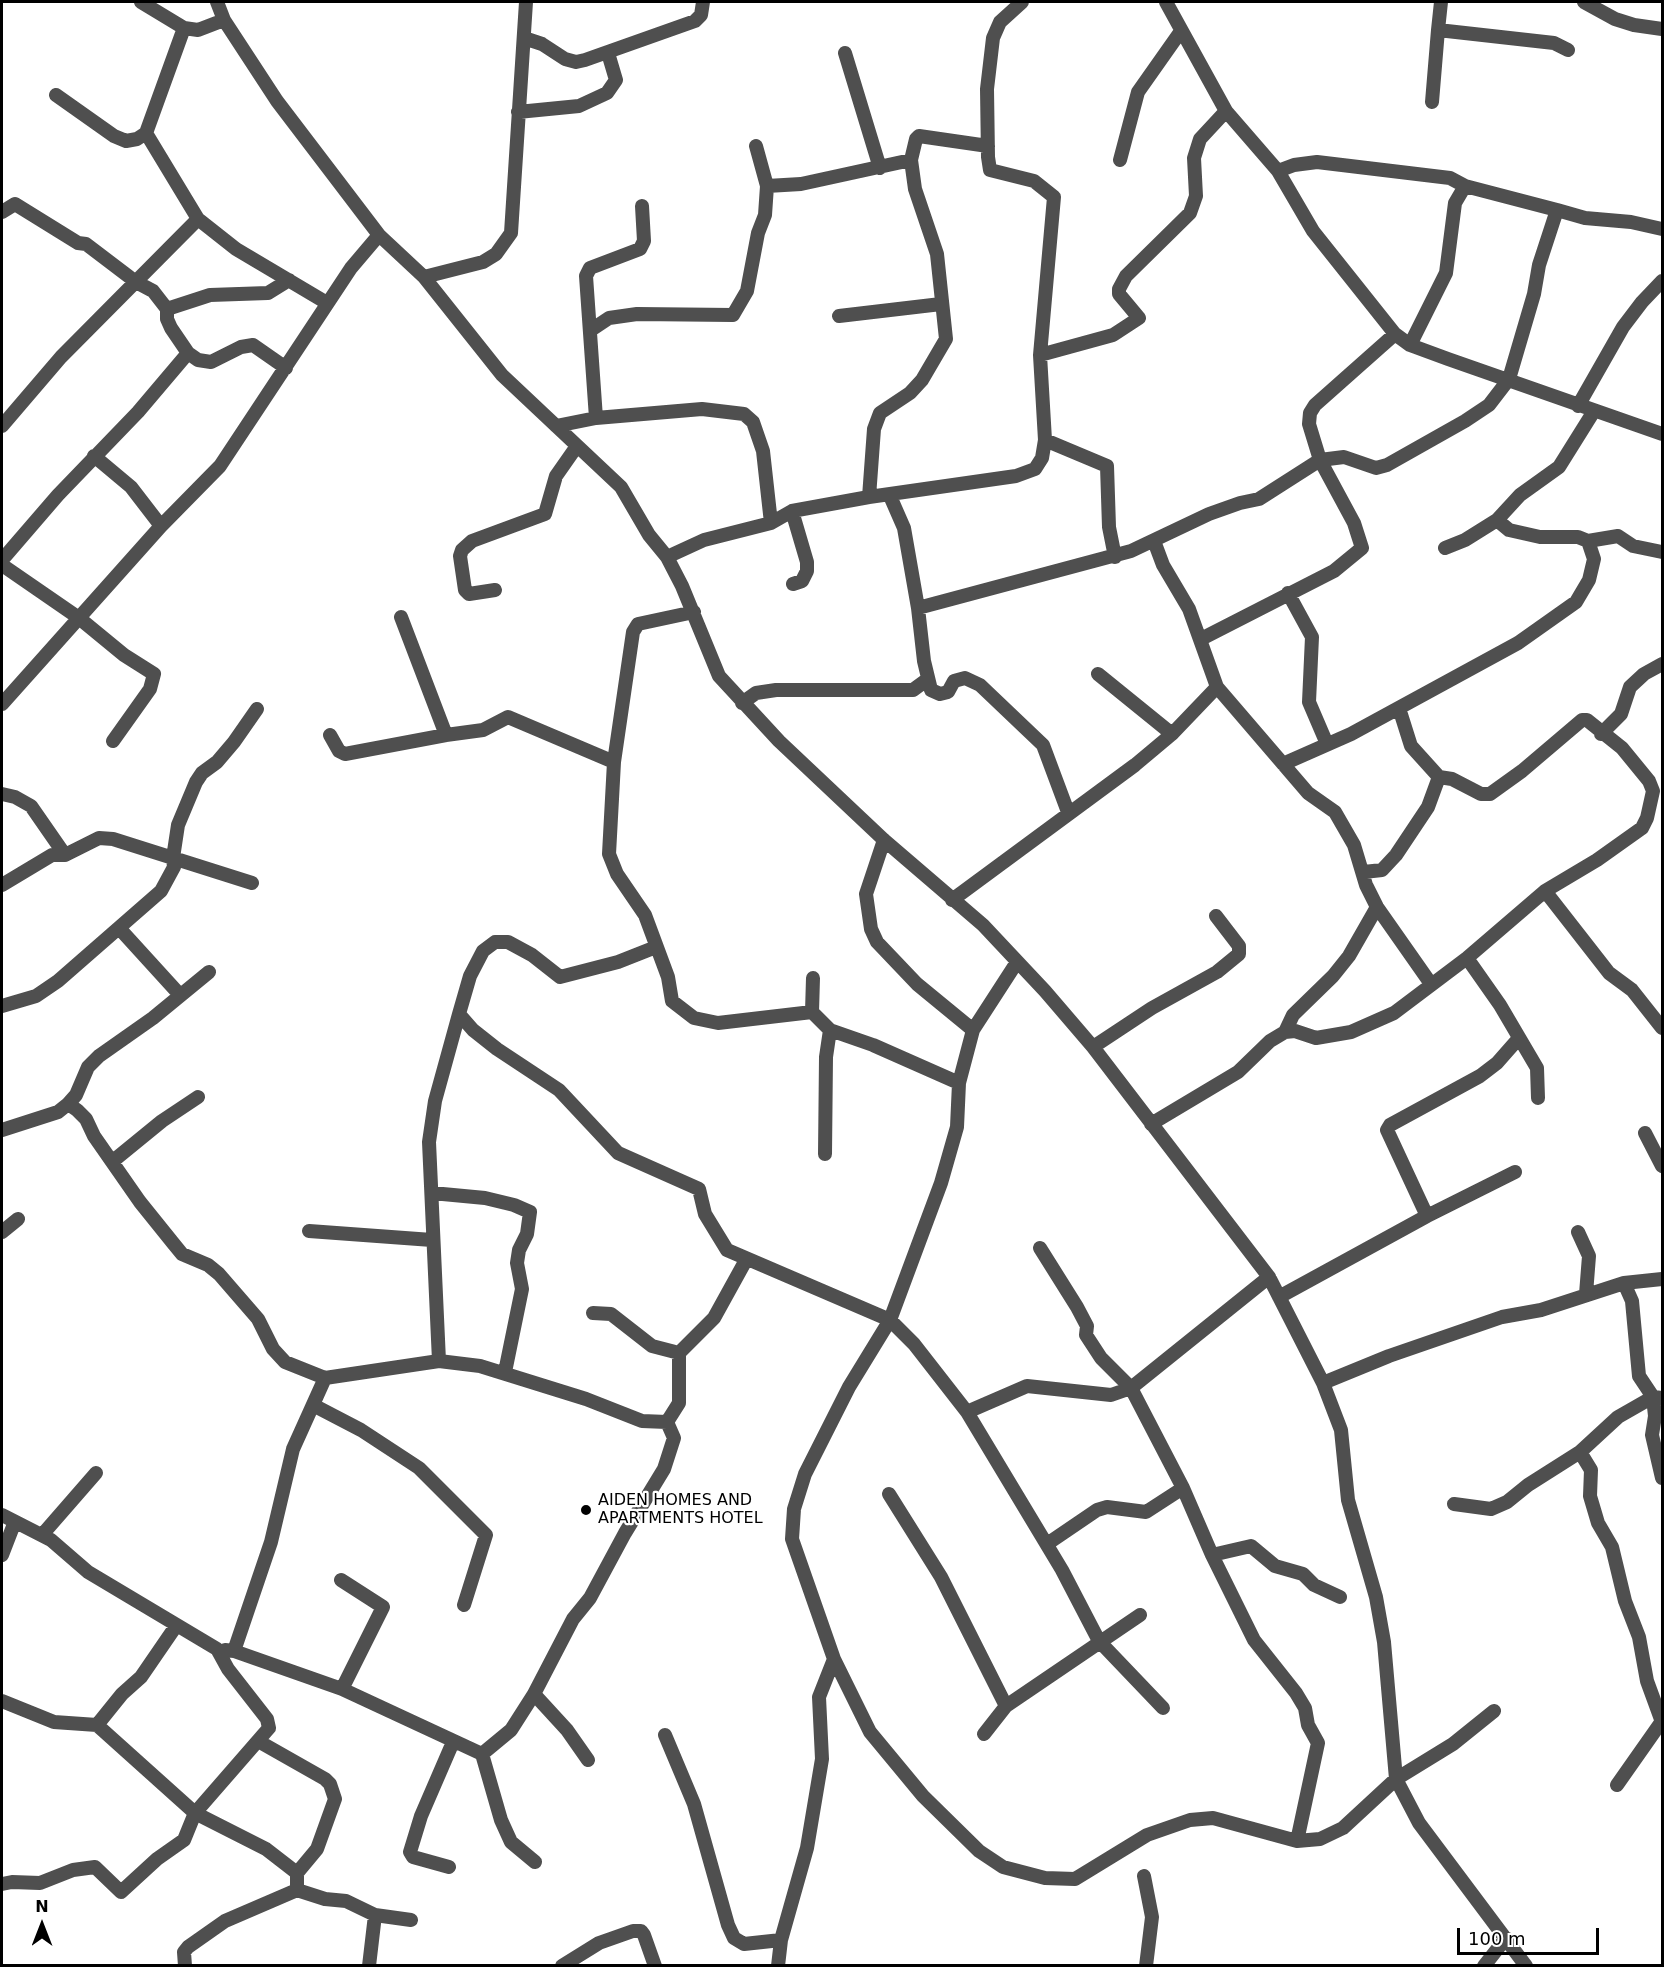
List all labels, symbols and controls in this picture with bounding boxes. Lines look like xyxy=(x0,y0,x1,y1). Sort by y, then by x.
place label: AIDEN HOMES AND APARTMENTS HOTEL xyxy=(598,1491,763,1529)
marker: AIDEN HOMES AND APARTMENTS HOTEL xyxy=(579,1503,593,1517)
north arrow xyxy=(12,1895,72,1955)
text: N xyxy=(35,1897,49,1916)
scale bar xyxy=(1460,1916,1602,1954)
text: 100 m xyxy=(1468,1928,1526,1949)

